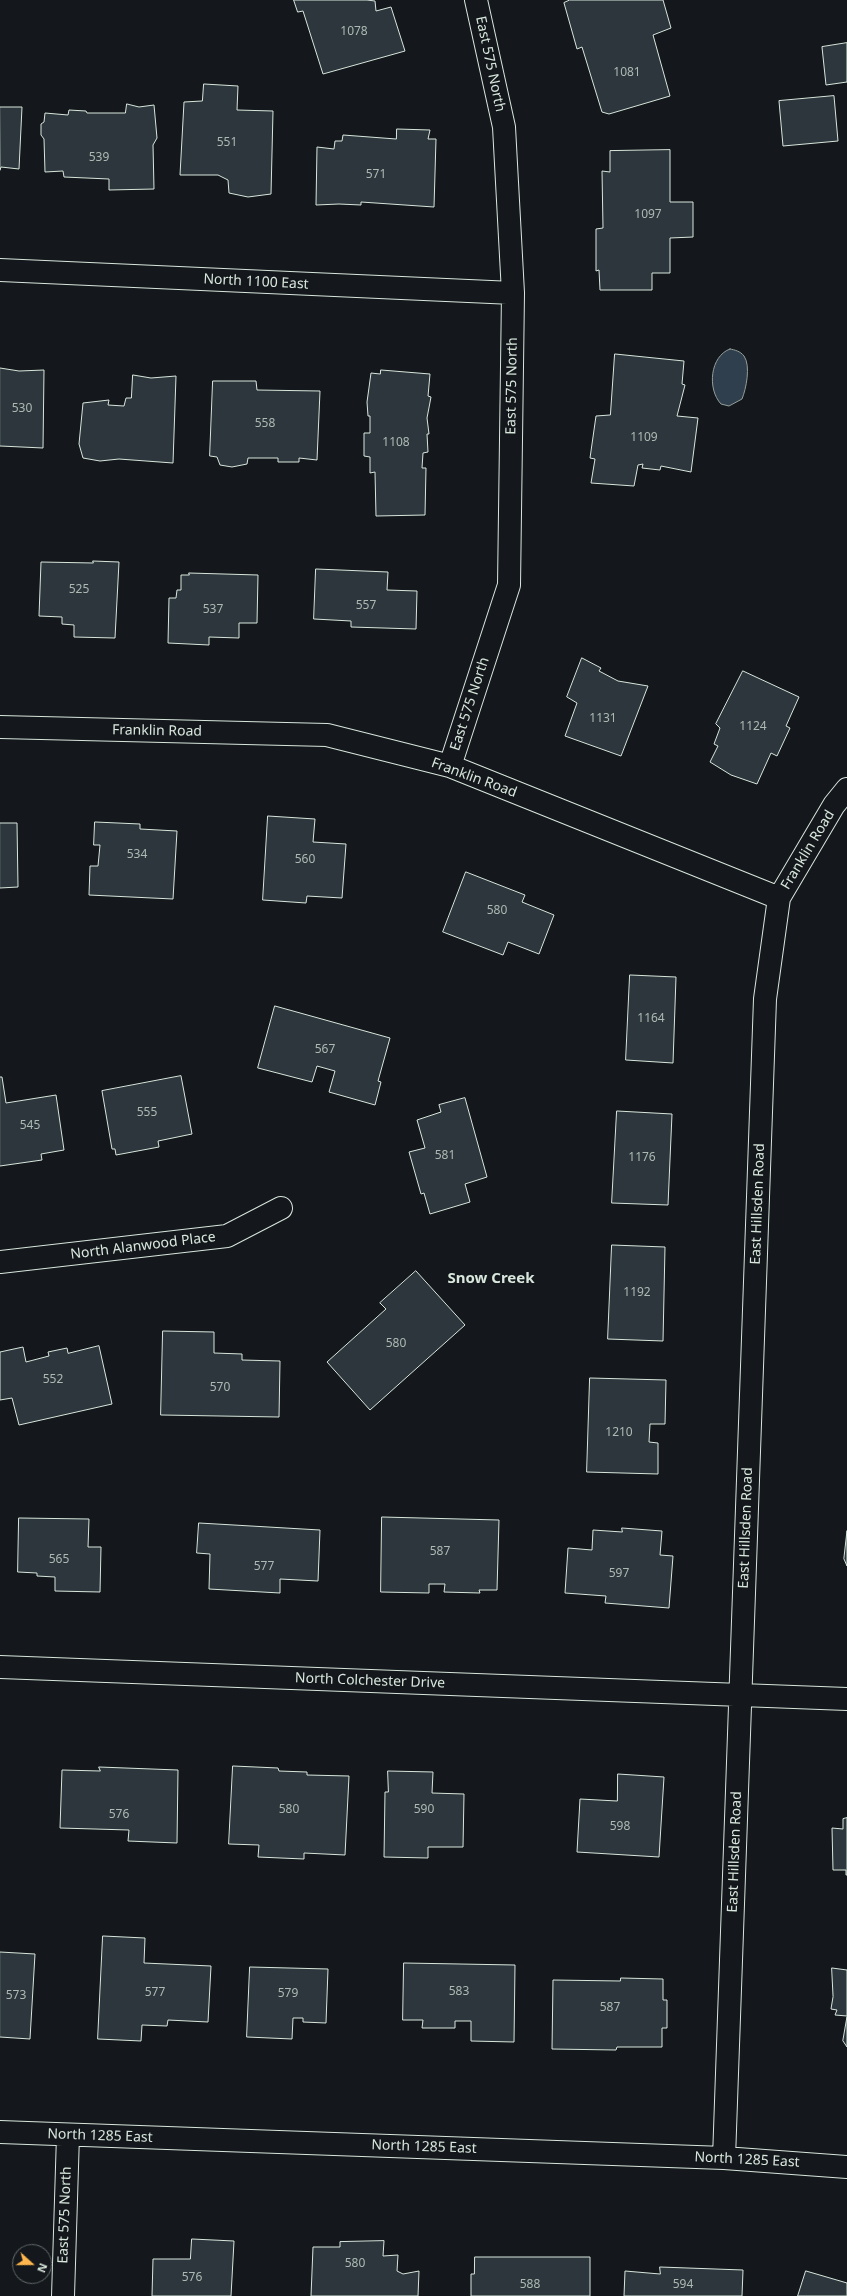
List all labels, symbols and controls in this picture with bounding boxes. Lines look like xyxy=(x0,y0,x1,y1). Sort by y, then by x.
street label: East 575 North xyxy=(472,15,508,113)
house number: 1078 xyxy=(340,25,368,39)
house number: 1081 xyxy=(613,66,641,80)
house number: 551 xyxy=(217,136,237,150)
house number: 539 xyxy=(89,151,109,165)
house number: 571 xyxy=(366,168,386,182)
house number: 1097 xyxy=(634,208,662,222)
street label: North 1100 East xyxy=(203,271,309,293)
street label: East 575 North xyxy=(503,337,521,435)
house number: 530 xyxy=(12,402,32,416)
house number: 558 xyxy=(255,417,275,431)
house number: 1109 xyxy=(630,431,658,445)
house number: 1108 xyxy=(382,436,410,450)
house number: 525 xyxy=(69,583,89,597)
house number: 557 xyxy=(356,599,376,613)
house number: 537 xyxy=(203,603,223,617)
street label: East 575 North xyxy=(447,655,493,753)
house number: 1131 xyxy=(589,712,617,726)
house number: 1124 xyxy=(739,720,767,734)
street label: Franklin Road xyxy=(112,722,202,740)
street label: Franklin Road xyxy=(429,755,519,801)
street label: Franklin Road xyxy=(778,807,838,893)
house number: 534 xyxy=(127,848,147,862)
house number: 560 xyxy=(295,853,315,867)
house number: 580 xyxy=(487,904,507,918)
house number: 1164 xyxy=(637,1012,665,1026)
house number: 567 xyxy=(315,1043,335,1057)
house number: 555 xyxy=(137,1106,157,1120)
house number: 545 xyxy=(20,1119,40,1133)
street label: East Hillsden Road xyxy=(747,1143,769,1265)
house number: 581 xyxy=(435,1149,455,1163)
house number: 1176 xyxy=(628,1151,656,1165)
street label: North Alanwood Place xyxy=(69,1229,217,1263)
district label: Snow Creek xyxy=(447,1270,535,1288)
house number: 1192 xyxy=(623,1286,651,1300)
house number: 580 xyxy=(386,1337,406,1351)
house number: 552 xyxy=(43,1373,63,1387)
house number: 570 xyxy=(210,1381,230,1395)
house number: 1210 xyxy=(605,1426,633,1440)
street label: East Hillsden Road xyxy=(735,1467,757,1589)
house number: 587 xyxy=(430,1545,450,1559)
house number: 565 xyxy=(49,1553,69,1567)
house number: 577 xyxy=(254,1560,274,1574)
house number: 597 xyxy=(609,1567,629,1581)
street label: North Colchester Drive xyxy=(295,1670,445,1692)
street label: East Hillsden Road xyxy=(724,1791,746,1913)
house number: 580 xyxy=(279,1803,299,1817)
house number: 590 xyxy=(414,1803,434,1817)
house number: 576 xyxy=(109,1808,129,1822)
house number: 598 xyxy=(610,1820,630,1834)
house number: 583 xyxy=(449,1985,469,1999)
house number: 577 xyxy=(145,1986,165,2000)
house number: 579 xyxy=(278,1987,298,2001)
house number: 573 xyxy=(6,1989,26,2003)
house number: 587 xyxy=(600,2001,620,2015)
street label: North 1285 East xyxy=(47,2126,153,2146)
street label: North 1285 East xyxy=(371,2137,477,2157)
street label: North 1285 East xyxy=(694,2149,800,2171)
street label: East 575 North xyxy=(55,2166,75,2264)
north arrow xyxy=(12,2244,52,2284)
house number: 580 xyxy=(345,2257,365,2271)
text: N xyxy=(34,2261,51,2275)
house number: 576 xyxy=(182,2271,202,2285)
house number: 588 xyxy=(520,2278,540,2292)
house number: 594 xyxy=(673,2278,693,2292)

